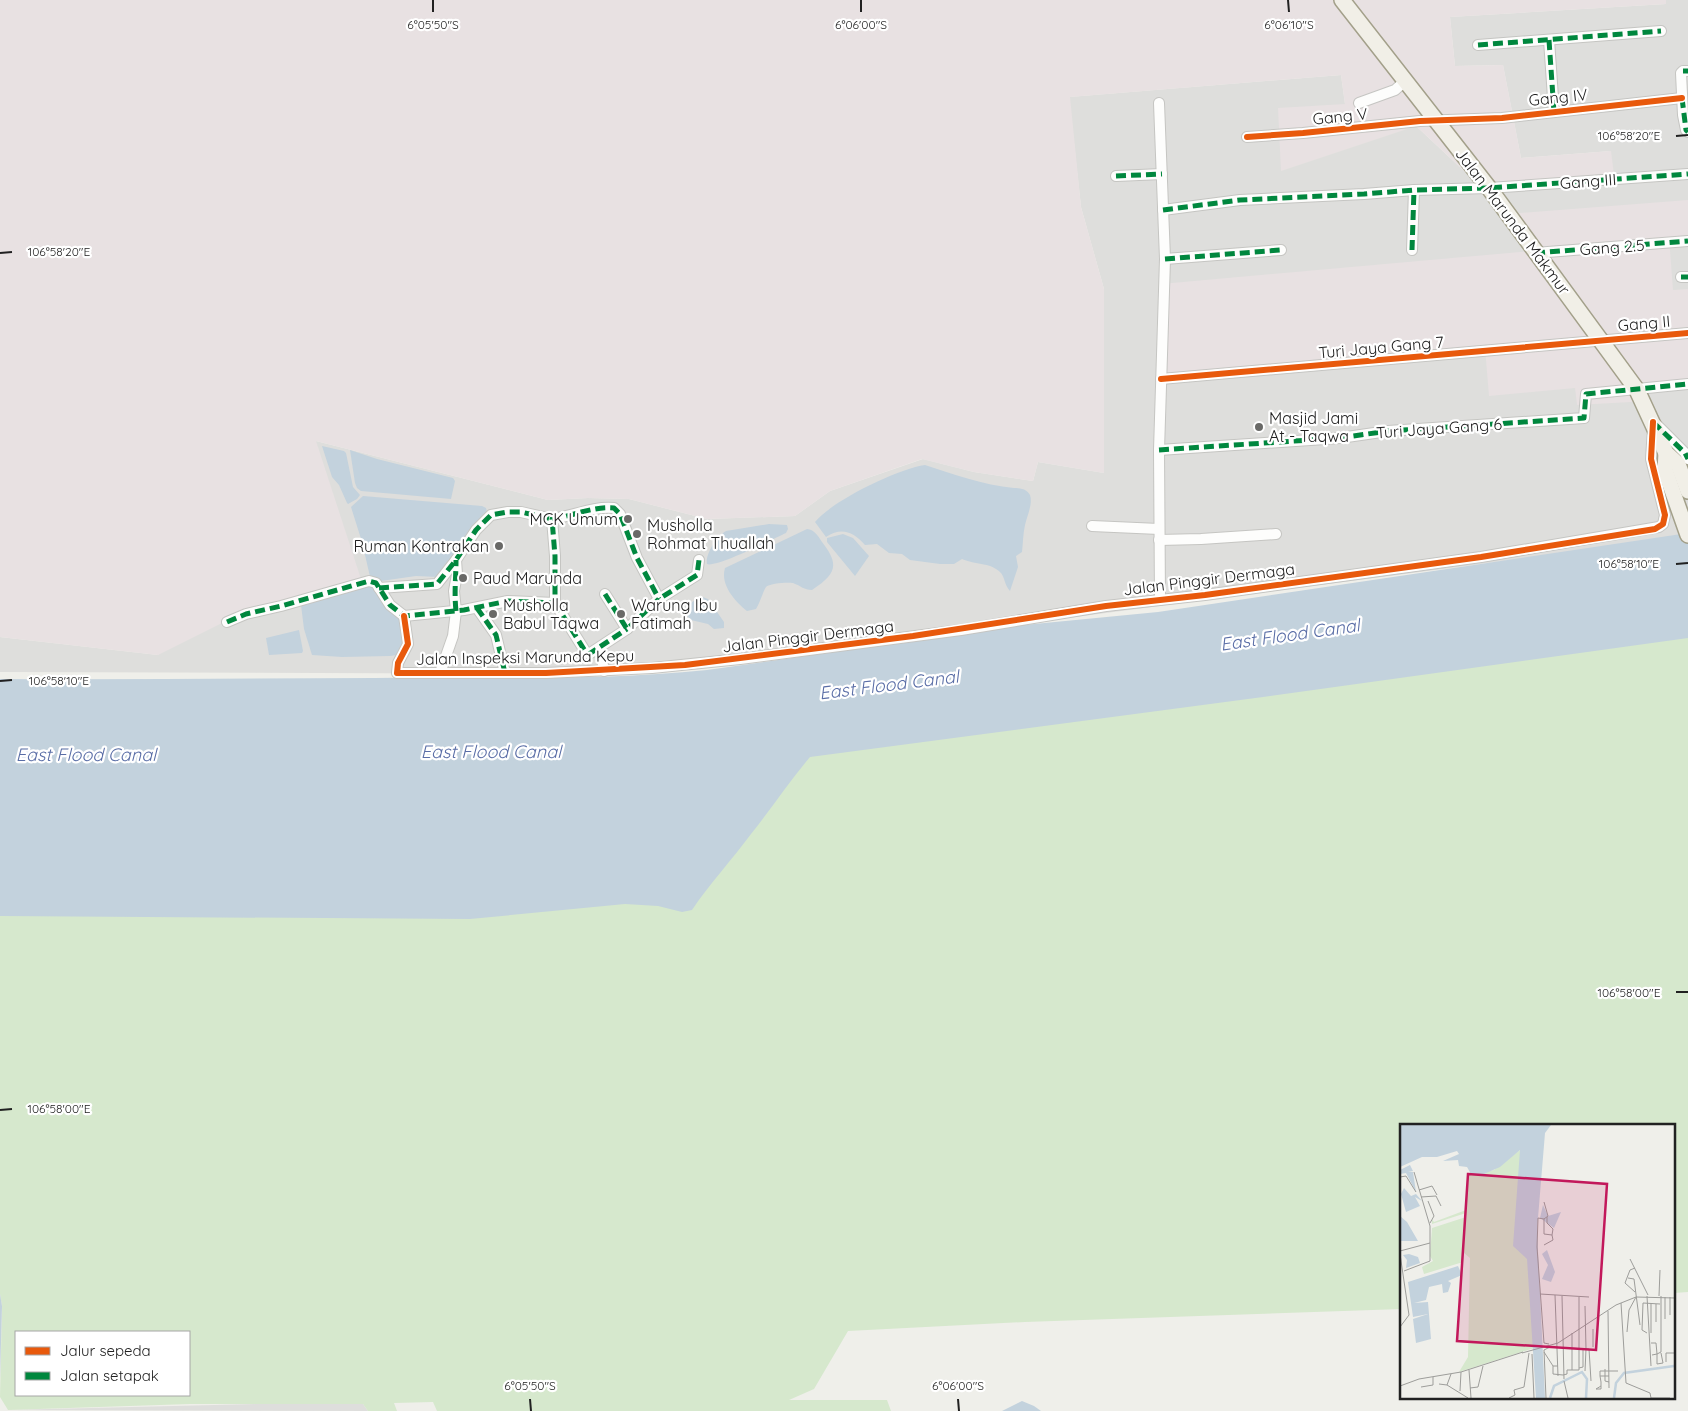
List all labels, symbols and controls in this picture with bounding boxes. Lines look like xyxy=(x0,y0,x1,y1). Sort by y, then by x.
text: 6°05'50"S xyxy=(407,17,459,32)
text: 6°06'00"S xyxy=(835,17,887,32)
text: 6°06'10"S xyxy=(1264,17,1314,32)
street label: Gang IV xyxy=(1527,84,1589,110)
street label: Gang V xyxy=(1311,103,1369,129)
text: 106°58'20"E xyxy=(1598,128,1660,143)
street label: Jalan Marunda Makmur xyxy=(1451,144,1575,298)
street label: Gang III xyxy=(1559,169,1617,193)
street label: Gang 2.5 xyxy=(1579,235,1645,259)
text: 106°58'20"E xyxy=(28,244,90,259)
street label: Gang II xyxy=(1617,311,1671,335)
street label: Turi Jaya Gang 7 xyxy=(1318,332,1444,362)
place label: Masjid Jami At - Taqwa xyxy=(1269,408,1358,446)
street label: Turi Jaya Gang 6 xyxy=(1375,414,1503,442)
marker: Masjid Jami At - Taqwa xyxy=(1253,421,1265,433)
place label: MCK Umum xyxy=(529,509,618,529)
marker: MCK Umum xyxy=(622,513,634,525)
place label: Musholla Rohmat Thuallah xyxy=(647,515,774,553)
marker: Musholla Rohmat Thuallah xyxy=(631,528,643,540)
place label: Ruman Kontrakan xyxy=(354,536,489,556)
marker: Ruman Kontrakan xyxy=(493,540,505,552)
text: 106°58'10"E xyxy=(1599,556,1659,571)
street label: Jalan Pinggir Dermaga xyxy=(1122,559,1296,599)
place label: Paud Marunda xyxy=(473,568,582,588)
marker: Paud Marunda xyxy=(457,572,469,584)
place label: Musholla Babul Taqwa xyxy=(503,595,599,633)
place label: Warung Ibu Fatimah xyxy=(631,595,718,633)
marker: Musholla Babul Taqwa xyxy=(487,608,499,620)
marker: Warung Ibu Fatimah xyxy=(615,608,627,620)
water label: East Flood Canal xyxy=(1219,613,1363,656)
street label: Jalan Pinggir Dermaga xyxy=(721,616,895,656)
street label: Jalan Inspeksi Marunda Kepu xyxy=(416,645,634,669)
water label: East Flood Canal xyxy=(818,664,962,704)
text: 106°58'10"E xyxy=(29,673,89,688)
water label: East Flood Canal xyxy=(421,740,563,763)
water label: East Flood Canal xyxy=(16,743,158,766)
text: 106°58'00"E xyxy=(1597,985,1661,1000)
text: 106°58'00"E xyxy=(27,1101,91,1116)
inset map xyxy=(1400,1124,1676,1398)
legend xyxy=(15,1331,190,1396)
text: Jalur sepeda xyxy=(60,1341,151,1360)
text: Jalan setapak xyxy=(60,1366,159,1385)
text: 6°05'50"S xyxy=(504,1378,556,1393)
text: 6°06'00"S xyxy=(932,1378,984,1393)

